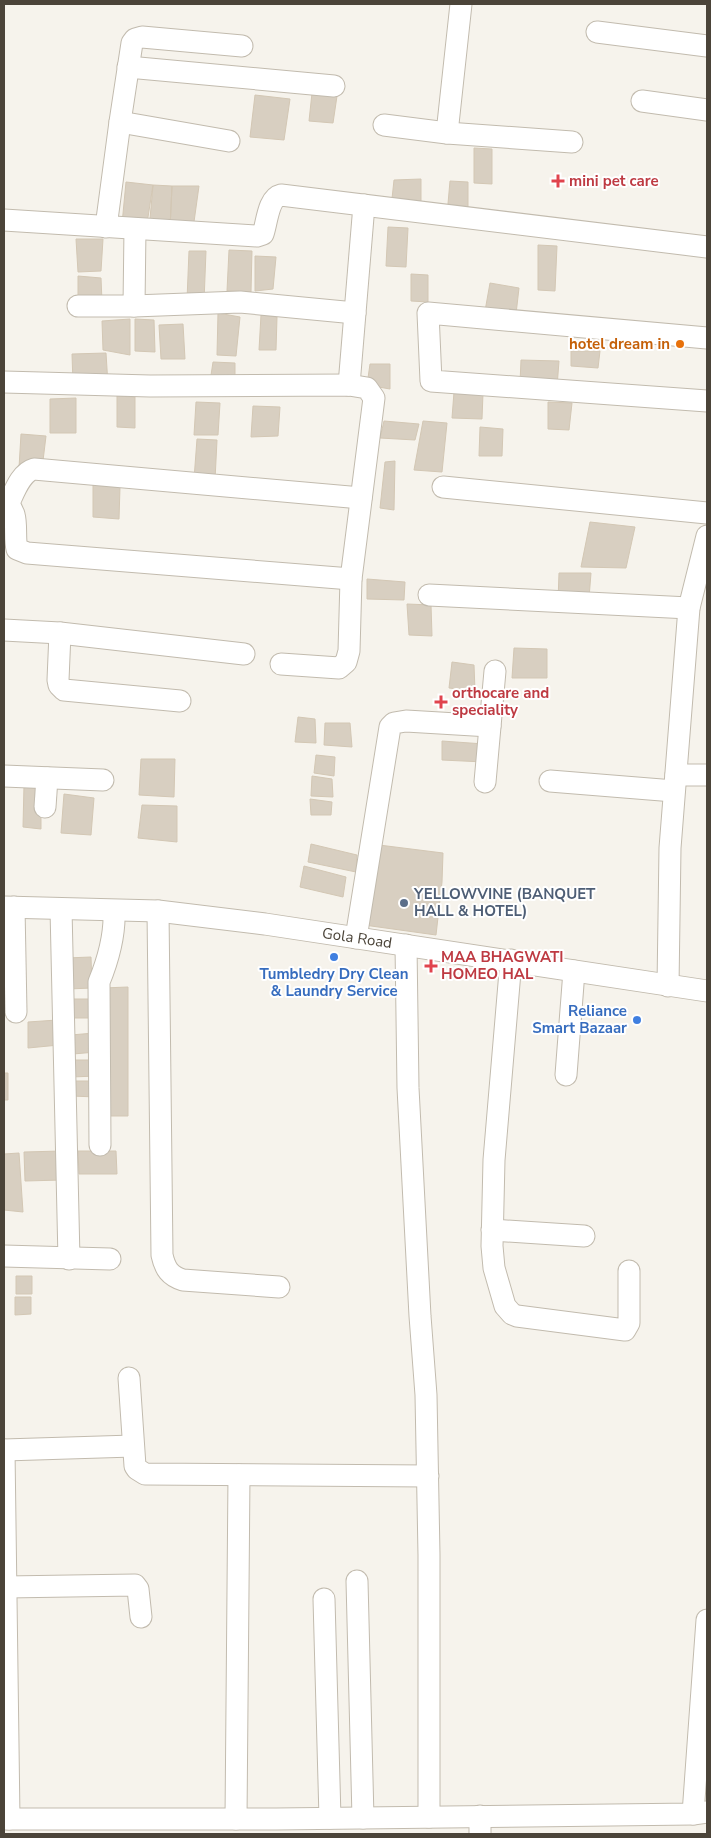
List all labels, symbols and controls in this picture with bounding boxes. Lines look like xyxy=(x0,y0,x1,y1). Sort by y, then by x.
place label: mini pet care xyxy=(569,171,659,191)
marker: mini pet care xyxy=(551,174,565,188)
place label: hotel dream in xyxy=(569,334,670,354)
marker: hotel dream in xyxy=(674,338,686,350)
place label: orthocare and speciality xyxy=(452,683,549,720)
marker: orthocare and speciality xyxy=(434,695,448,709)
place label: YELLOWVINE (BANQUET HALL & HOTEL) xyxy=(413,884,596,921)
marker: YELLOWVINE (BANQUET HALL & HOTEL) xyxy=(398,897,410,909)
street label: Gola Road xyxy=(321,923,393,953)
place label: MAA BHAGWATI HOMEO HAL xyxy=(441,947,563,984)
marker: Tumbledry Dry Clean & Laundry Service xyxy=(328,951,340,963)
marker: MAA BHAGWATI HOMEO HAL xyxy=(425,960,437,972)
place label: Tumbledry Dry Clean & Laundry Service xyxy=(260,964,408,1001)
place label: Reliance Smart Bazaar xyxy=(532,1001,627,1038)
marker: Reliance Smart Bazaar xyxy=(631,1014,643,1026)

